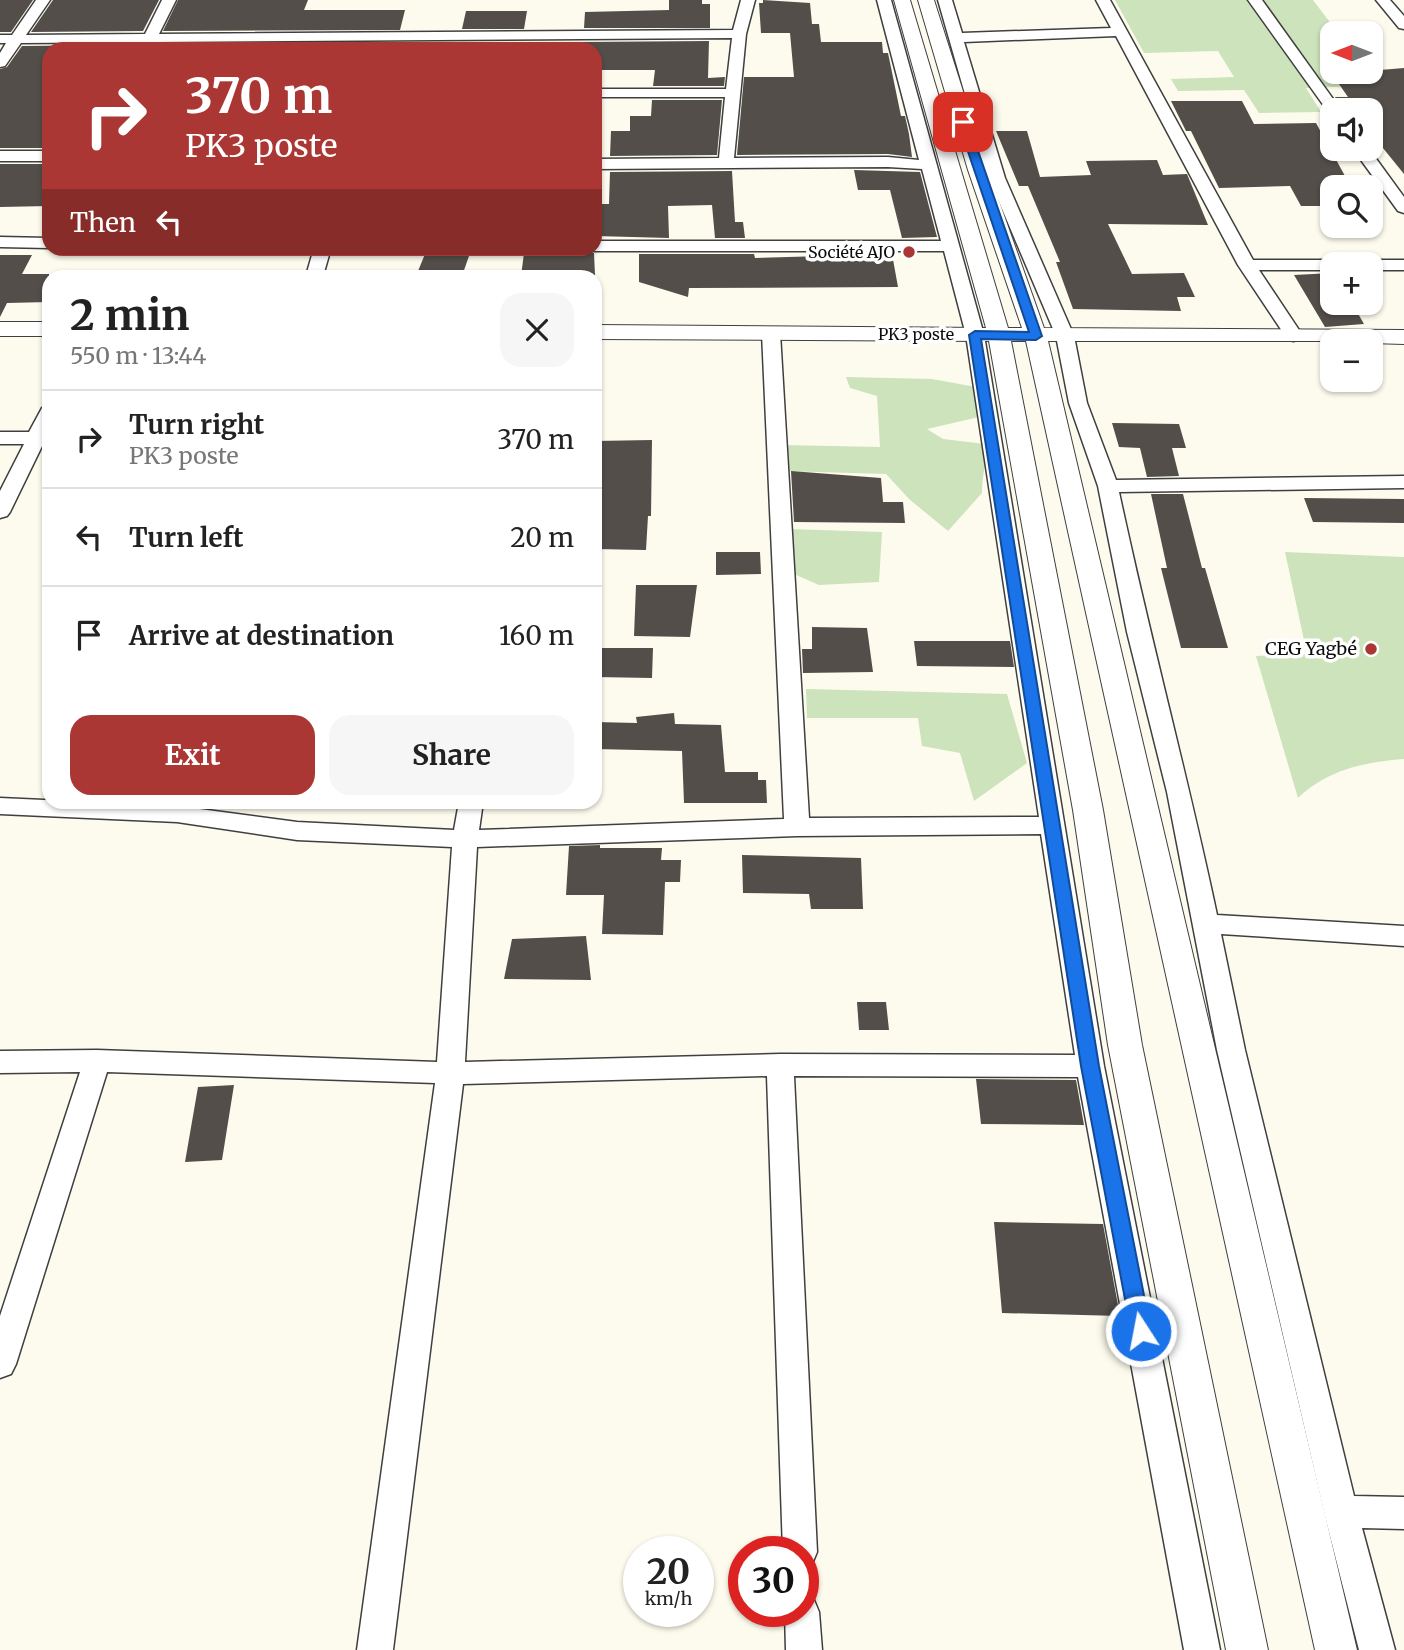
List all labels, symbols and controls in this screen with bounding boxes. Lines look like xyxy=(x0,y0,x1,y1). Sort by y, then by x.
north arrow xyxy=(1320,21,1382,84)
map controls xyxy=(1320,21,1383,392)
text: 370 m xyxy=(185,65,332,126)
icon: right xyxy=(70,70,161,161)
pin xyxy=(933,92,993,152)
button: sound xyxy=(1320,98,1383,161)
icon: arrive xyxy=(944,103,982,141)
text: PK3 poste xyxy=(185,126,337,166)
button: search xyxy=(1320,175,1383,238)
icon: left xyxy=(150,203,188,241)
text: Then xyxy=(70,206,136,239)
place label: Société AJO xyxy=(808,242,895,262)
marker: Société AJO xyxy=(901,244,917,260)
button: + xyxy=(1320,252,1383,315)
text: 2 min xyxy=(70,289,190,341)
button: close xyxy=(500,293,574,367)
street label: PK3 poste xyxy=(878,324,954,344)
button: − xyxy=(1320,329,1383,392)
text: 550 m · 13:44 xyxy=(70,341,206,370)
text: Turn right xyxy=(129,408,264,441)
icon: right xyxy=(70,420,108,458)
text: 370 m xyxy=(497,423,574,456)
text: PK3 poste xyxy=(129,441,239,470)
icon: left xyxy=(70,518,108,556)
text: Turn left xyxy=(129,521,243,554)
text: 20 m xyxy=(510,521,574,554)
icon: arrive xyxy=(70,616,108,654)
text: Arrive at destination xyxy=(129,619,394,652)
text: 160 m xyxy=(499,619,574,652)
place label: CEG Yagbé xyxy=(1265,637,1357,660)
marker: CEG Yagbé xyxy=(1363,641,1379,657)
button: Exit xyxy=(70,715,315,795)
button: Share xyxy=(329,715,574,795)
position arrow xyxy=(1104,1294,1178,1368)
speed limit sign: 30 xyxy=(728,1536,819,1627)
text: 20 xyxy=(647,1550,690,1594)
text: km/h xyxy=(645,1587,692,1610)

